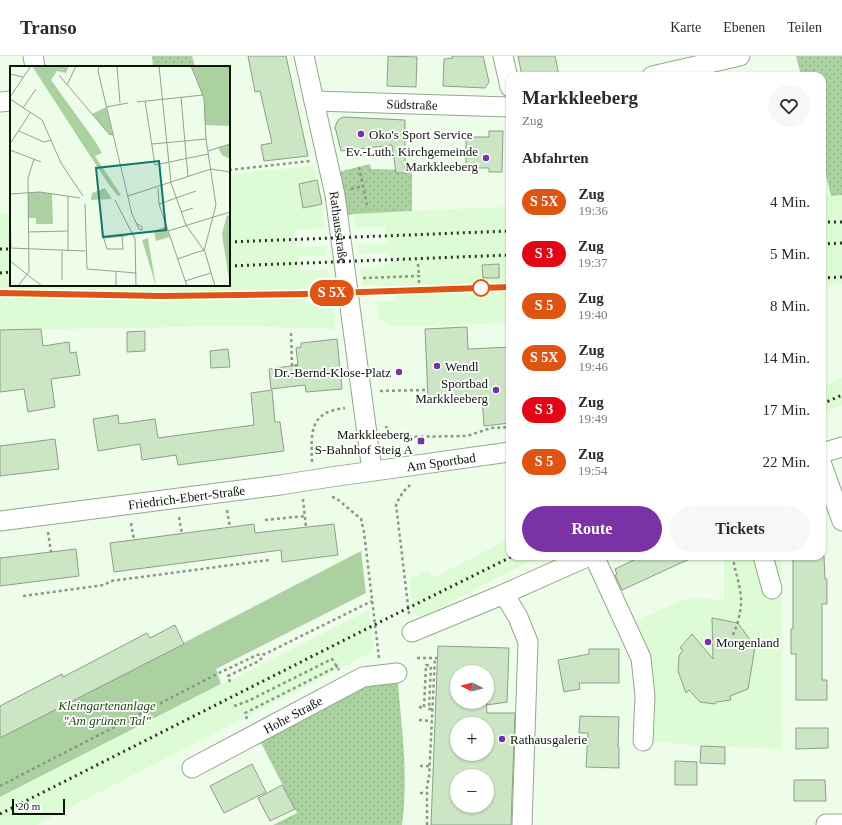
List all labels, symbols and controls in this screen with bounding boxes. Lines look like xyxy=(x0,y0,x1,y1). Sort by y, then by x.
text: Transo xyxy=(20,17,77,38)
text: Karte xyxy=(670,20,701,35)
text: Ebenen xyxy=(723,20,765,35)
text: Teilen xyxy=(787,20,822,35)
inset map xyxy=(10,66,230,286)
button: heart xyxy=(768,85,810,127)
text: Markkleeberg xyxy=(522,87,638,108)
street label: Südstraße xyxy=(386,96,438,113)
text: Zug xyxy=(522,113,543,128)
place label: Oko's Sport Service xyxy=(369,127,473,142)
marker: Oko's Sport Service xyxy=(356,129,366,139)
place label: Ev.-Luth. Kirchgemeinde Markkleeberg xyxy=(346,144,478,174)
text: Abfahrten xyxy=(522,150,589,166)
marker: Ev.-Luth. Kirchgemeinde Markkleeberg xyxy=(481,153,491,163)
text: Zug xyxy=(578,186,604,202)
street label: Rathausstraße xyxy=(327,190,351,265)
text: S 5X xyxy=(530,194,558,209)
text: 4 Min. xyxy=(770,194,810,210)
text: 19:36 xyxy=(578,203,608,218)
text: Zug xyxy=(578,238,604,254)
text: S 3 xyxy=(535,246,553,261)
text: 5 Min. xyxy=(770,246,810,262)
text: 19:37 xyxy=(578,255,608,270)
unlabelled marker xyxy=(472,279,490,297)
line badge: S 5X xyxy=(304,280,360,306)
text: S 5X xyxy=(318,285,346,300)
text: Zug xyxy=(578,290,604,306)
text: S 5 xyxy=(535,298,553,313)
text: 8 Min. xyxy=(770,298,810,314)
text: 19:40 xyxy=(578,307,608,322)
text: Zug xyxy=(578,342,604,358)
text: S 5X xyxy=(530,350,558,365)
text: 14 Min. xyxy=(762,350,810,366)
place label: Wendl xyxy=(445,359,479,374)
text: 19:46 xyxy=(578,359,608,374)
marker: Wendl xyxy=(432,361,442,371)
place label: Dr.-Bernd-Klose-Platz xyxy=(274,365,391,380)
marker: Dr.-Bernd-Klose-Platz xyxy=(394,367,404,377)
place label: Sportbad Markkleeberg xyxy=(415,376,488,406)
marker: Sportbad Markkleeberg xyxy=(491,385,501,395)
text: Zug xyxy=(578,394,604,410)
text: S 3 xyxy=(535,402,553,417)
text: 17 Min. xyxy=(762,402,810,418)
text: 19:49 xyxy=(578,411,608,426)
place label: Markkleeberg, S-Bahnhof Steig A xyxy=(315,427,414,457)
marker: Markkleeberg, S-Bahnhof Steig A xyxy=(416,436,426,446)
text: Zug xyxy=(578,446,604,462)
street label: Am Sportbad xyxy=(405,450,477,474)
text: S 5 xyxy=(535,454,553,469)
text: 22 Min. xyxy=(762,454,810,470)
text: 19:54 xyxy=(578,463,608,478)
street label: Friedrich-Ebert-Straße xyxy=(127,483,246,512)
button: Route xyxy=(522,506,662,552)
button: Tickets xyxy=(670,506,810,552)
place label: Morgenland xyxy=(716,635,780,650)
marker: Morgenland xyxy=(703,637,713,647)
north arrow xyxy=(450,665,494,709)
map controls xyxy=(450,665,494,813)
street label: Hohe Straße xyxy=(261,693,325,737)
park label: Kleingartenanlage "Am grünen Tal" xyxy=(57,698,156,728)
button: + xyxy=(450,717,494,761)
place label: Rathausgalerie xyxy=(510,732,587,747)
marker: Rathausgalerie xyxy=(497,734,507,744)
button: − xyxy=(450,769,494,813)
scale bar xyxy=(12,797,65,816)
text: 20 m xyxy=(18,800,40,812)

